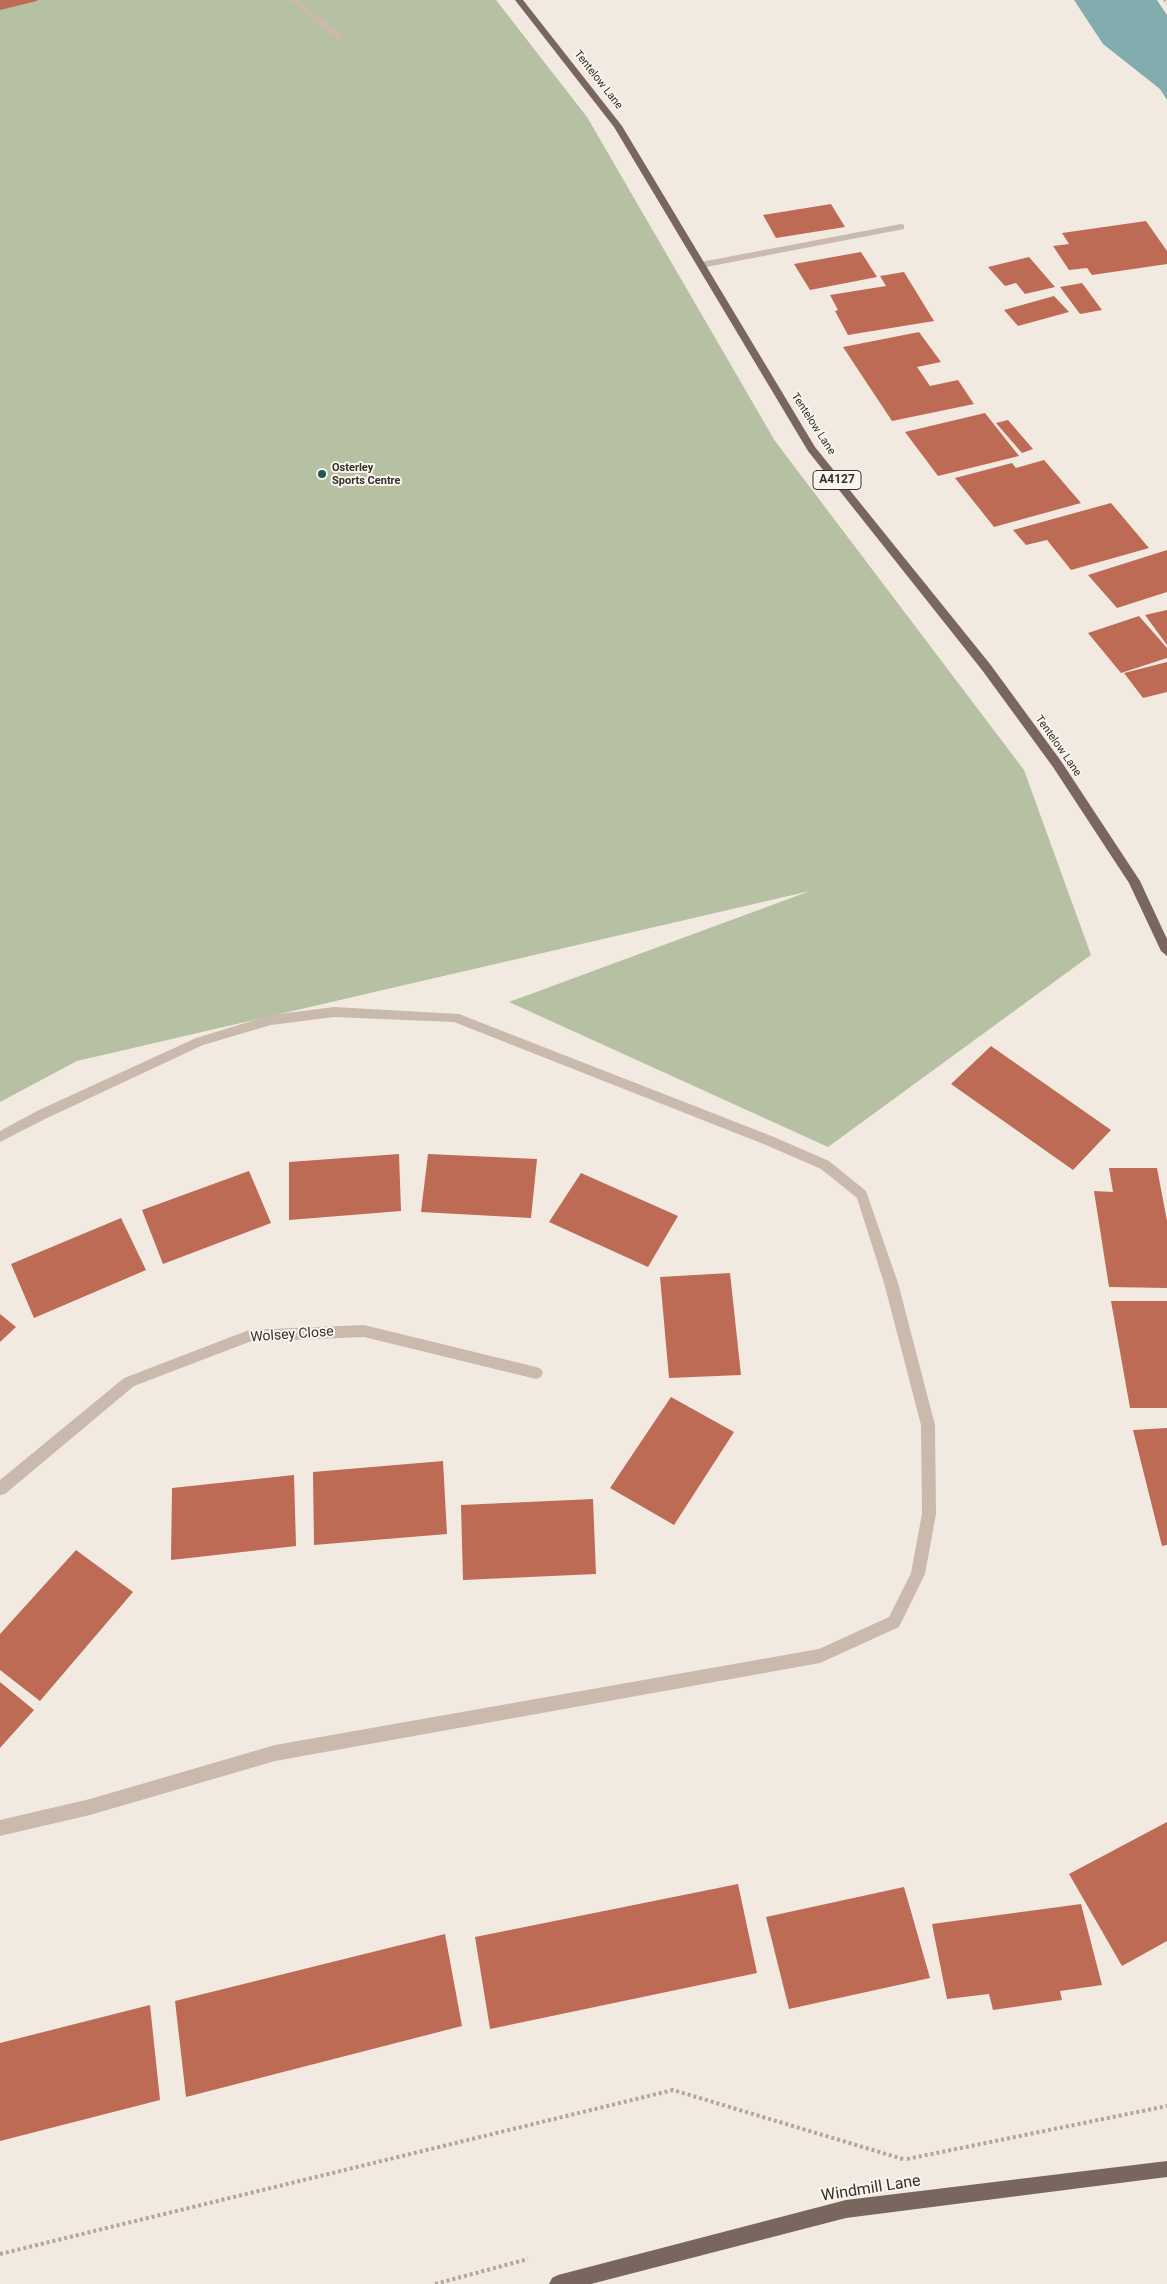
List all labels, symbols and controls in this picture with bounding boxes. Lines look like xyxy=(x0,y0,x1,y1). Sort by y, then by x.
street label: Tentelow Lane xyxy=(571,48,625,112)
street label: Tentelow Lane xyxy=(788,391,838,457)
place label: Osterley Sports Centre xyxy=(332,461,400,487)
marker: Osterley Sports Centre xyxy=(316,468,328,480)
road number: A4127 xyxy=(813,470,861,490)
street label: Tentelow Lane xyxy=(1032,713,1084,779)
street label: Wolsey Close xyxy=(250,1324,334,1346)
street label: Windmill Lane xyxy=(820,2172,922,2206)

